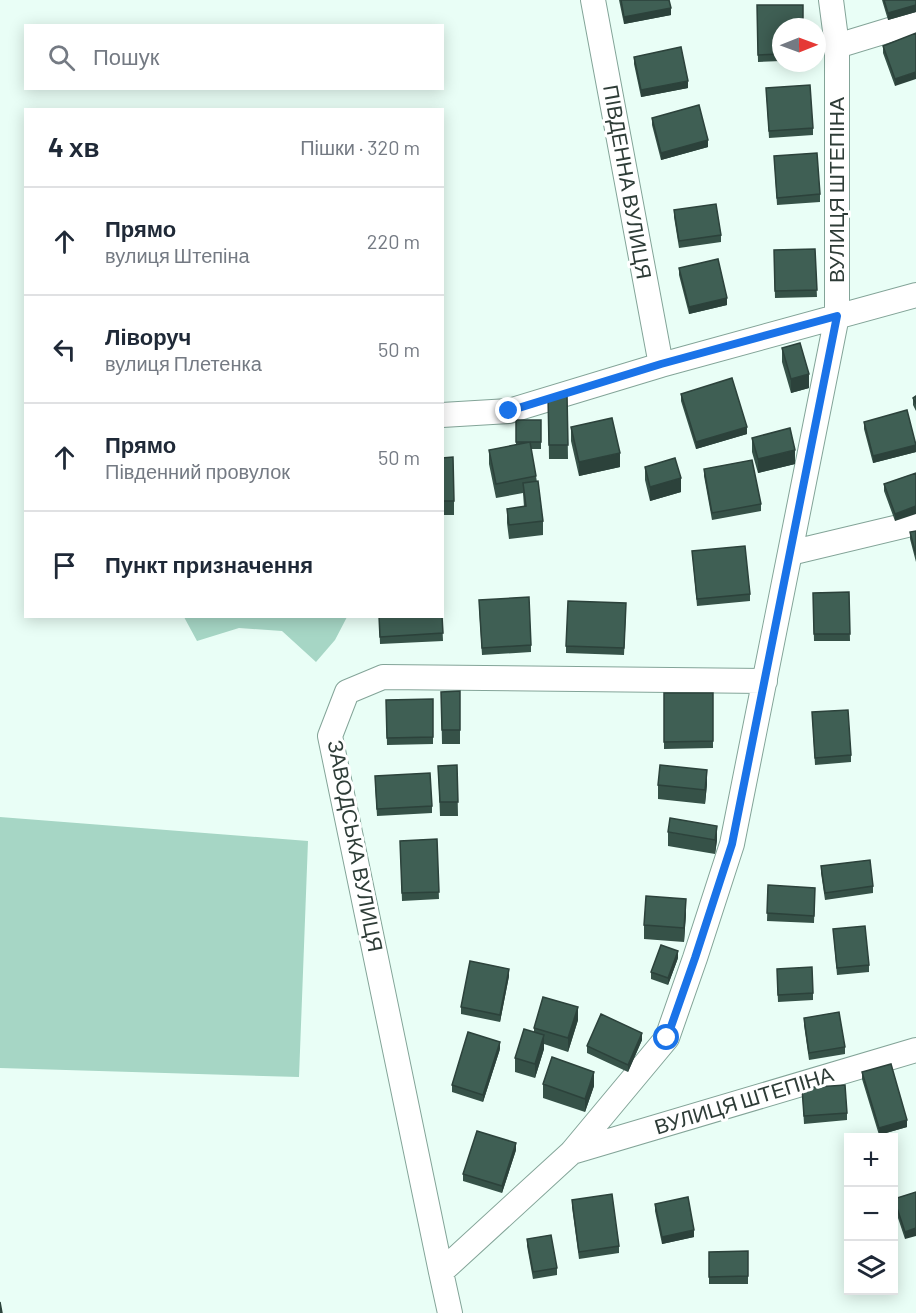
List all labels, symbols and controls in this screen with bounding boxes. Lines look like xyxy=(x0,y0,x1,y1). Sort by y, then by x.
north arrow xyxy=(772,18,826,72)
search box xyxy=(24,24,444,90)
icon: search xyxy=(45,41,78,74)
text: Пошук xyxy=(93,43,159,69)
street label: ПІВДЕННА ВУЛИЦЯ xyxy=(599,83,658,281)
street label: ВУЛИЦЯ ШТЕПІНА xyxy=(823,97,848,283)
text: 4 хв xyxy=(48,131,99,162)
text: Пішки · 320 m xyxy=(300,135,420,159)
text: Прямо xyxy=(105,215,176,241)
icon: ahead xyxy=(48,225,81,258)
text: 220 m xyxy=(367,229,420,253)
text: вулиця Штепіна xyxy=(105,243,250,267)
text: Ліворуч xyxy=(105,323,191,349)
icon: left xyxy=(48,333,81,366)
text: 50 m xyxy=(378,337,420,361)
text: вулиця Плетенка xyxy=(105,351,262,375)
route end xyxy=(495,397,521,423)
text: Прямо xyxy=(105,431,176,457)
icon: ahead xyxy=(48,441,81,474)
text: 50 m xyxy=(378,445,420,469)
text: Південний провулок xyxy=(105,459,290,483)
icon: arrive xyxy=(48,549,81,582)
text: Пункт призначення xyxy=(105,551,313,577)
street label: ЗАВОДСЬКА ВУЛИЦЯ xyxy=(324,738,389,954)
route start xyxy=(653,1024,679,1050)
street label: ВУЛИЦЯ ШТЕПІНА xyxy=(651,1060,836,1139)
map controls xyxy=(844,1133,898,1295)
button: + xyxy=(844,1133,898,1187)
button: − xyxy=(844,1187,898,1241)
button: layers xyxy=(844,1241,898,1295)

